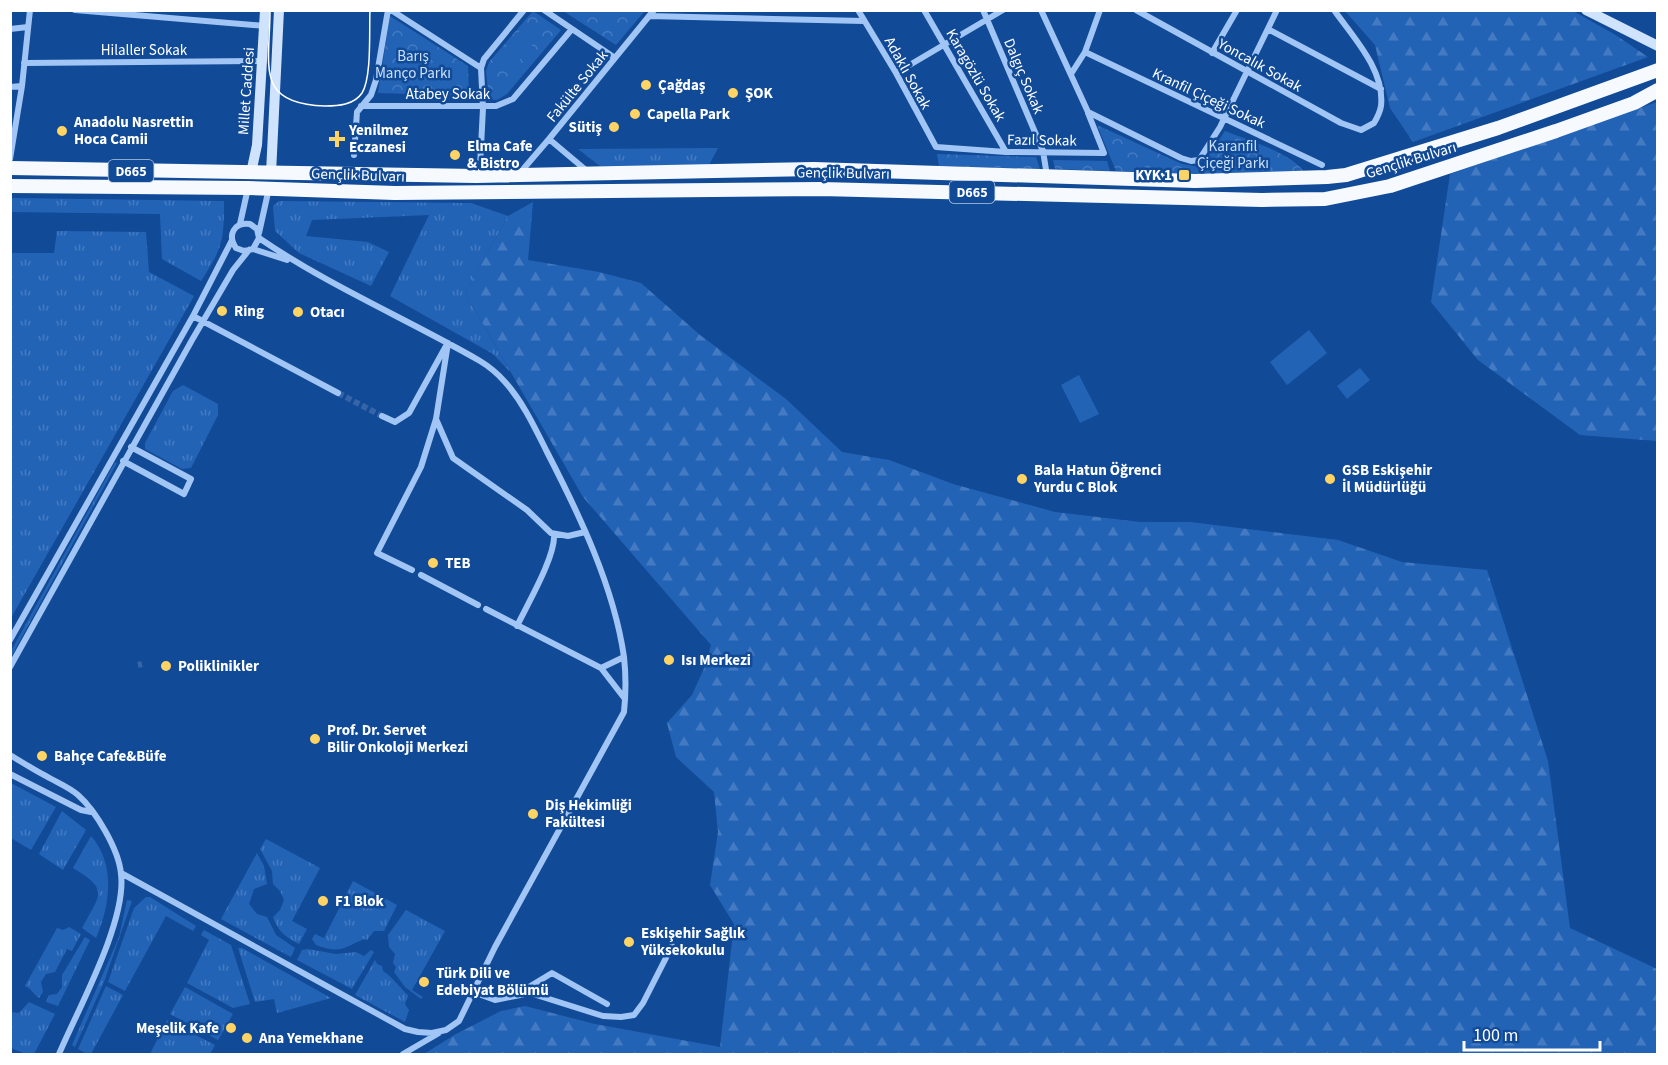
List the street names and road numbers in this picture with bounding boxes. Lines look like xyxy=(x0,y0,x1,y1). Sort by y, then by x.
street label: Karagözlü Sokak xyxy=(941,25,1011,126)
street label: Adaklı Sokak xyxy=(879,33,937,114)
street label: Yoncalık Sokak xyxy=(1213,33,1306,98)
street label: Dalgıç Sokak xyxy=(998,35,1049,118)
street label: Hilaller Sokak xyxy=(101,40,188,61)
street label: Fakülte Sokak xyxy=(542,45,613,127)
street label: Millet Caddesi xyxy=(233,47,260,136)
street label: Kranfil Çiçeği Sokak xyxy=(1149,63,1269,134)
street label: Atabey Sokak xyxy=(406,84,491,105)
street label: Fazıl Sokak xyxy=(1007,129,1078,152)
street label: Gençlik Bulvarı xyxy=(1363,137,1459,184)
road number: D665 xyxy=(108,160,154,182)
street label: Gençlik Bulvarı xyxy=(796,162,890,185)
street label: Gençlik Bulvarı xyxy=(311,163,405,188)
road number: D665 xyxy=(950,181,994,203)

